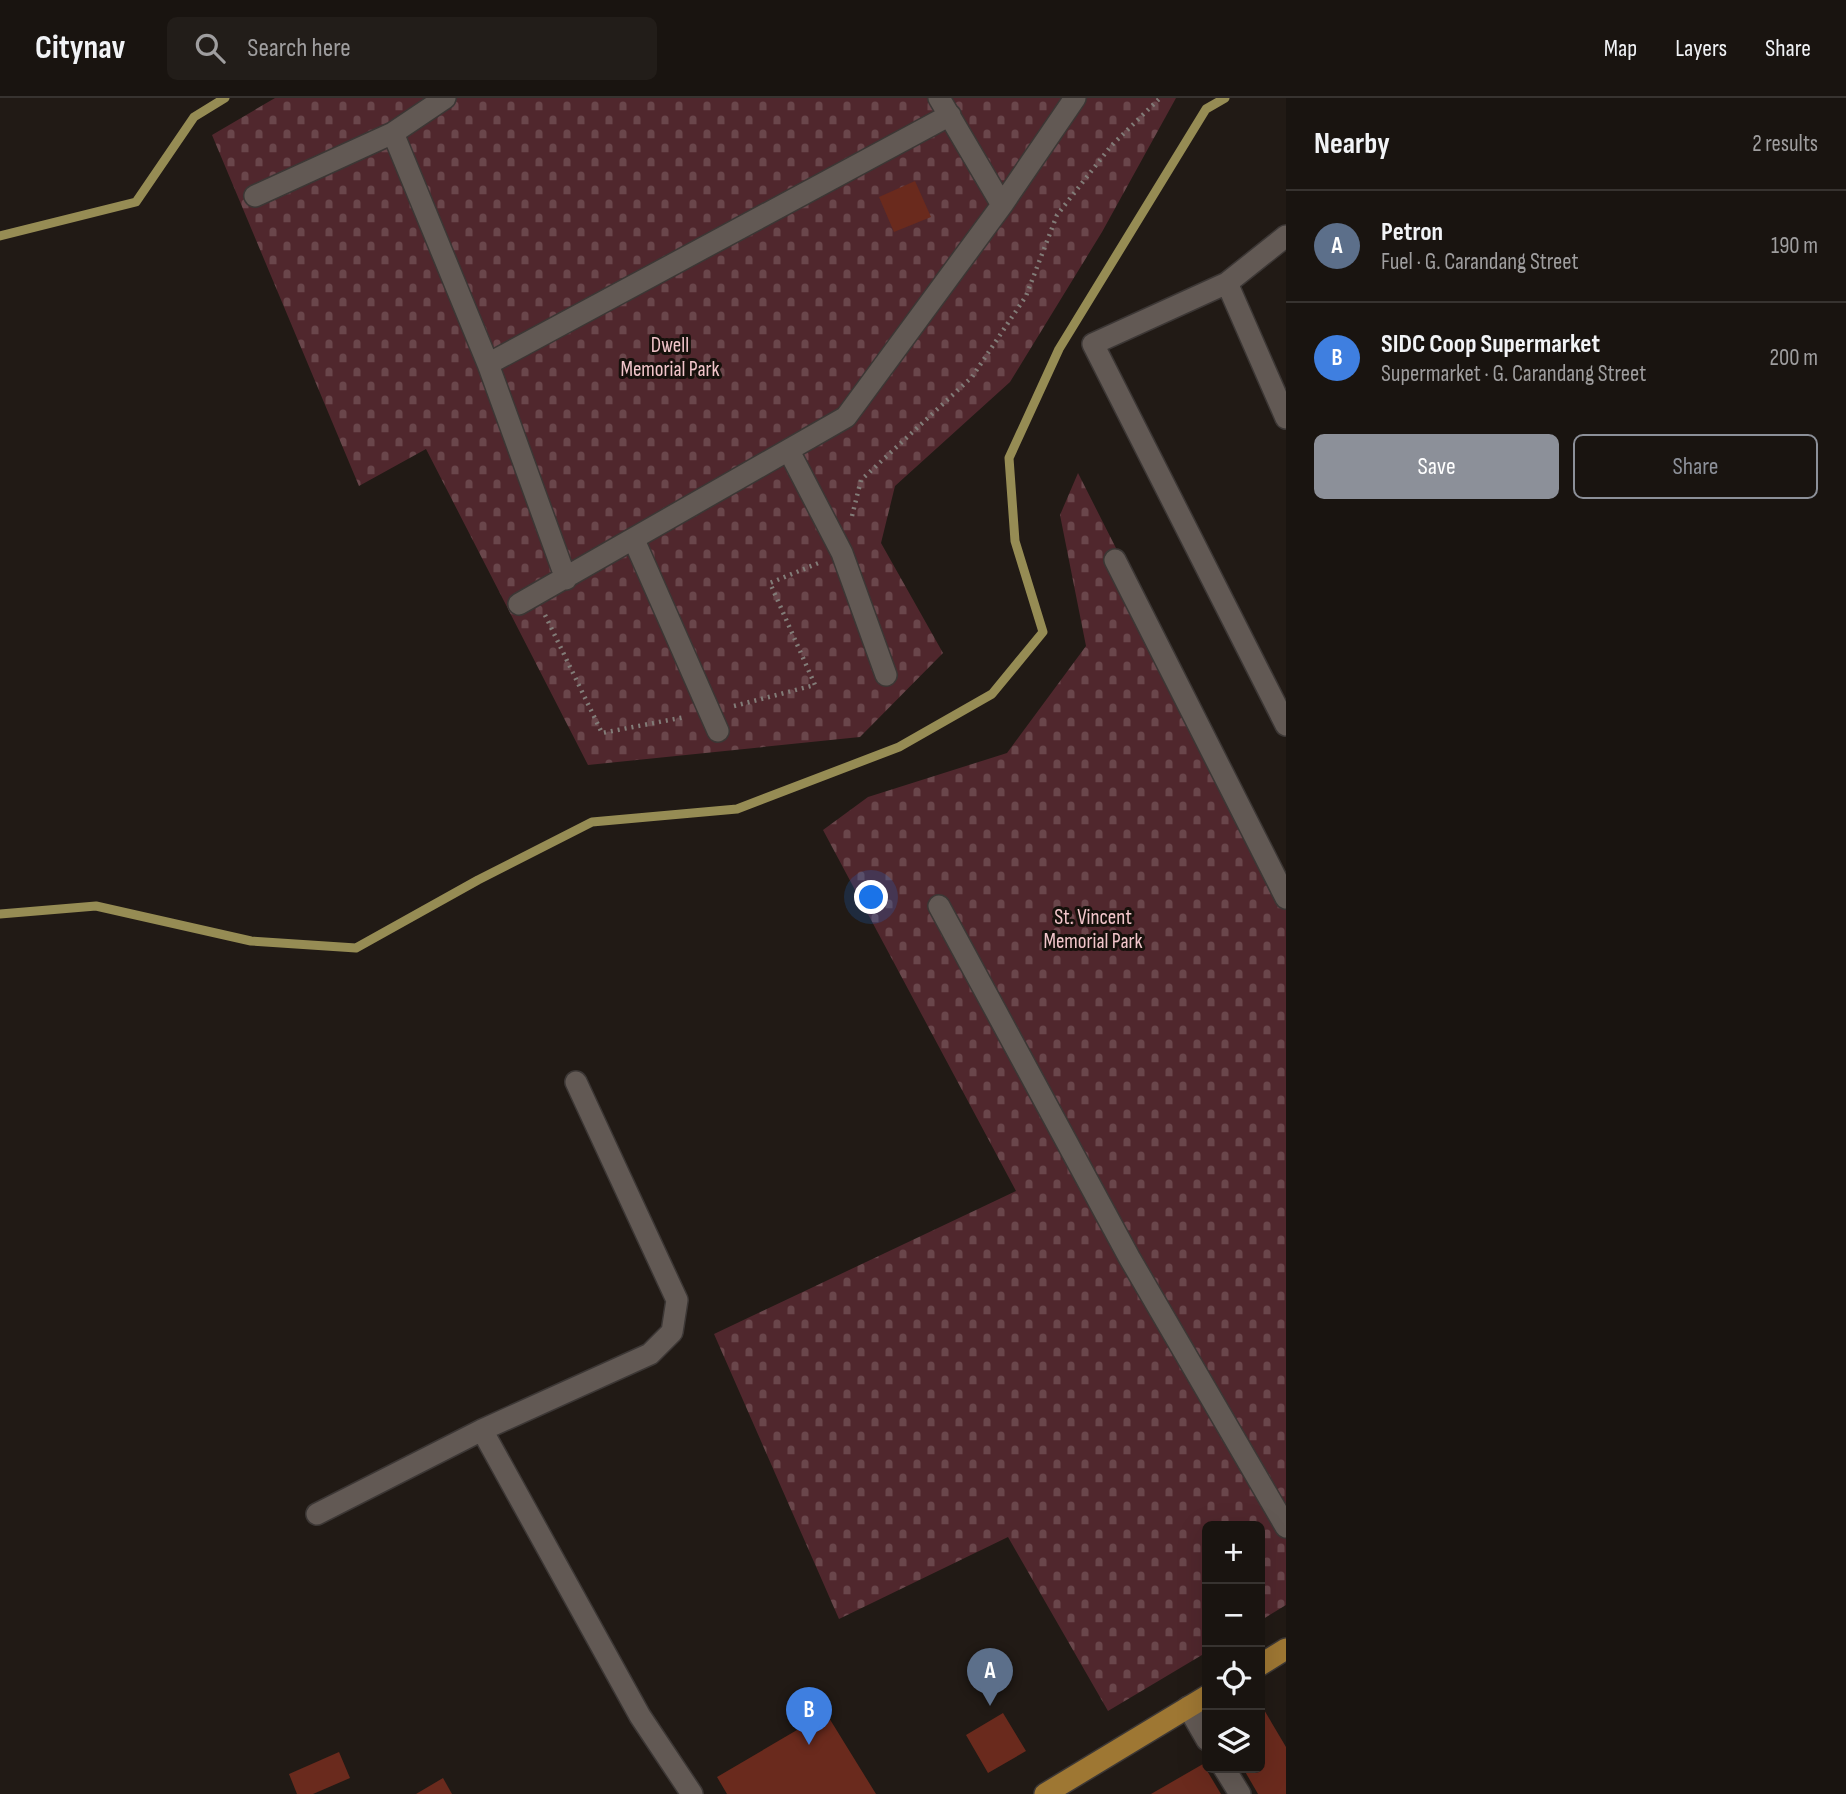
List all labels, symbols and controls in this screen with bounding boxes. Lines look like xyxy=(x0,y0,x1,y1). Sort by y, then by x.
search box xyxy=(167,17,657,80)
text: Citynav xyxy=(35,28,125,68)
icon: search xyxy=(191,29,229,67)
text: Search here xyxy=(247,33,351,64)
text: Map xyxy=(1604,34,1637,63)
text: Layers xyxy=(1675,34,1727,63)
text: Share xyxy=(1765,34,1811,63)
text: Nearby xyxy=(1314,126,1390,162)
text: 2 results xyxy=(1752,130,1818,158)
text: Petron xyxy=(1381,217,1443,248)
text: A xyxy=(1332,232,1342,260)
text: 190 m xyxy=(1771,232,1818,260)
text: Fuel · G. Carandang Street xyxy=(1381,248,1578,276)
text: SIDC Coop Supermarket xyxy=(1381,329,1600,360)
park label: Dwell Memorial Park xyxy=(620,333,720,382)
text: B xyxy=(1332,344,1342,372)
text: 200 m xyxy=(1770,344,1818,372)
text: Supermarket · G. Carandang Street xyxy=(1381,360,1646,388)
button: Save xyxy=(1314,434,1559,499)
button: Share xyxy=(1573,434,1818,499)
your location xyxy=(854,880,888,914)
park label: St. Vincent Memorial Park xyxy=(1043,905,1143,954)
map controls xyxy=(1202,1521,1265,1773)
button: + xyxy=(1202,1521,1265,1584)
button: − xyxy=(1202,1584,1265,1647)
button: locate xyxy=(1202,1647,1265,1710)
pin: A xyxy=(967,1648,1013,1706)
pin: B xyxy=(786,1687,832,1745)
button: layers xyxy=(1202,1710,1265,1773)

